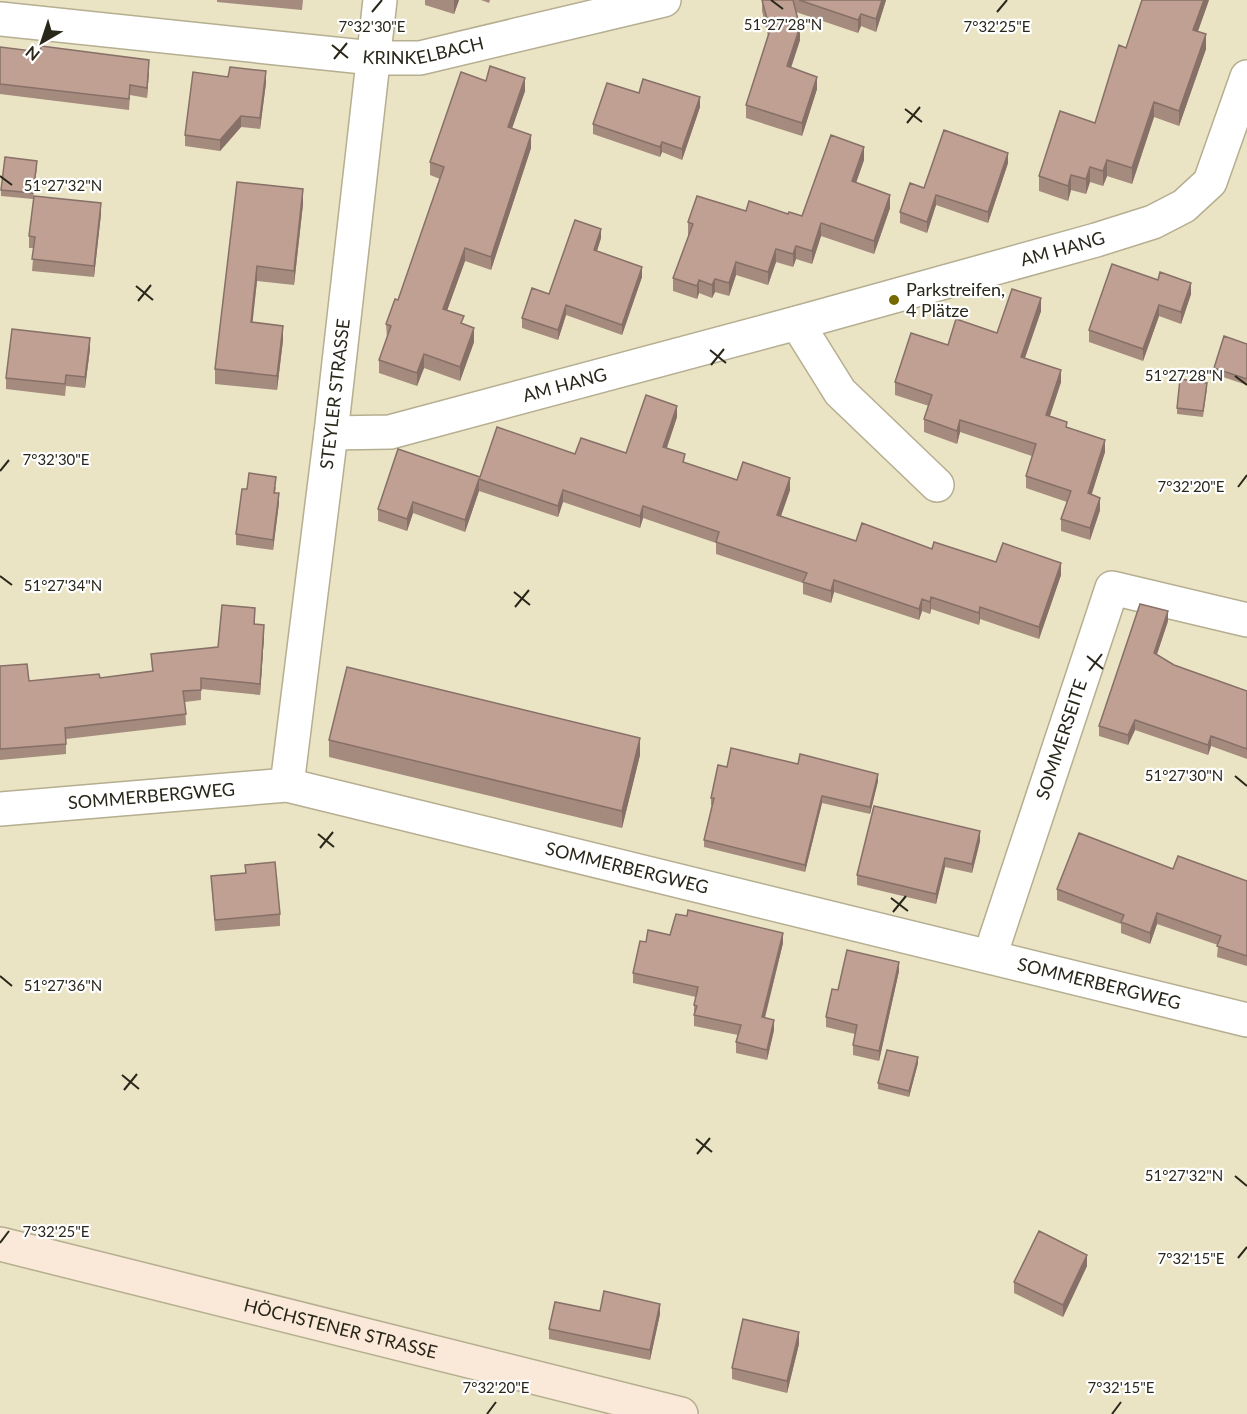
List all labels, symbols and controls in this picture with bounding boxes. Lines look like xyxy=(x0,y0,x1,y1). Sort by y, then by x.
north arrow xyxy=(12,12,72,72)
text: 51°27'28"N xyxy=(744,15,822,33)
text: 7°32'30"E xyxy=(339,17,406,35)
text: 7°32'25"E xyxy=(964,17,1031,35)
street label: KRINKELBACH xyxy=(362,31,486,69)
text: N xyxy=(21,43,43,65)
text: 51°27'32"N xyxy=(24,176,102,194)
street label: AM HANG xyxy=(1018,226,1107,270)
place label: Parkstreifen, 4 Plätze xyxy=(906,278,1005,321)
marker: Parkstreifen, 4 Plätze xyxy=(887,293,901,307)
street label: STEYLER STRASSE xyxy=(315,317,354,470)
street label: AM HANG xyxy=(520,362,609,406)
text: 51°27'28"N xyxy=(1145,366,1223,384)
text: 7°32'30"E xyxy=(23,450,90,468)
text: 7°32'20"E xyxy=(1158,477,1225,495)
text: 51°27'34"N xyxy=(24,576,102,594)
street label: SOMMERSEITE xyxy=(1031,676,1091,802)
text: 51°27'30"N xyxy=(1145,766,1223,784)
street label: SOMMERBERGWEG xyxy=(67,777,236,813)
street label: SOMMERBERGWEG xyxy=(543,837,711,898)
street label: SOMMERBERGWEG xyxy=(1015,952,1183,1013)
text: 51°27'36"N xyxy=(24,976,102,994)
text: 51°27'32"N xyxy=(1145,1166,1223,1184)
text: 7°32'25"E xyxy=(23,1222,90,1240)
text: 7°32'15"E xyxy=(1158,1249,1225,1267)
street label: HÖCHSTENER STRASSE xyxy=(242,1293,440,1363)
text: 7°32'20"E xyxy=(463,1378,530,1396)
text: 7°32'15"E xyxy=(1088,1378,1155,1396)

